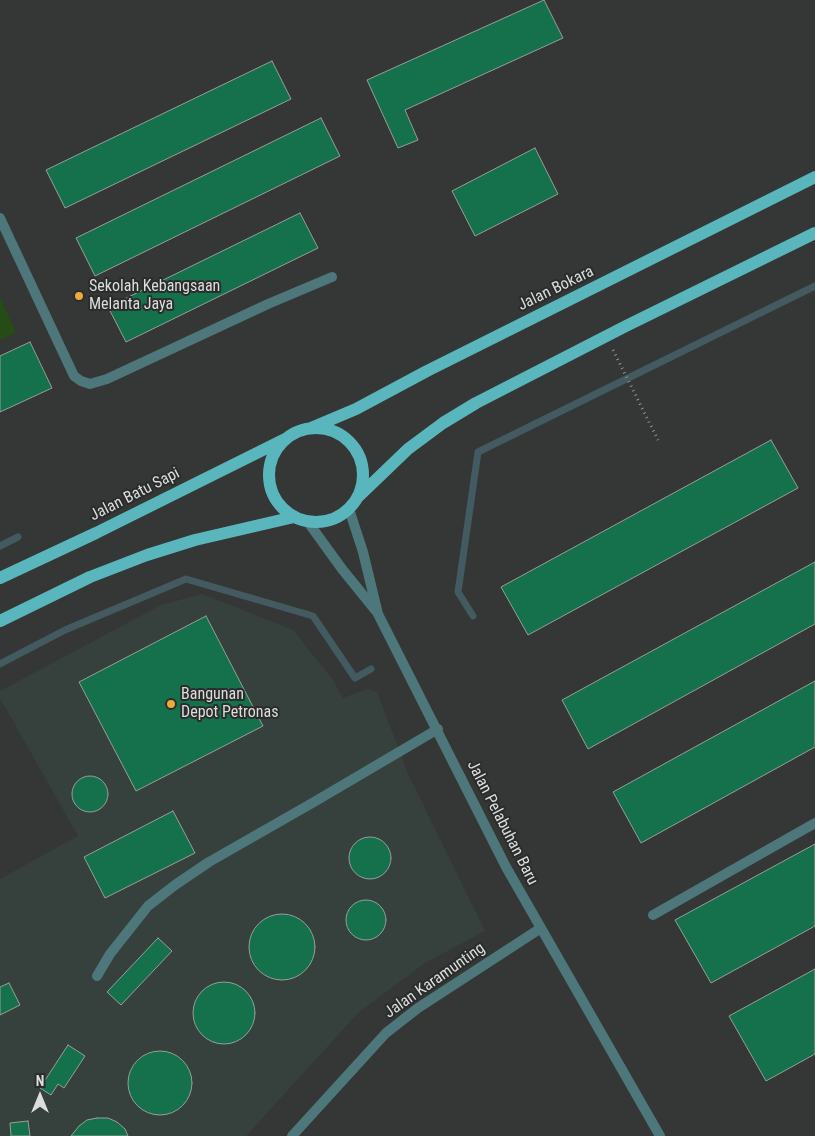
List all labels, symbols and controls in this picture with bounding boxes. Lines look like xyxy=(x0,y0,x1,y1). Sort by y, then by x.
street label: Jalan Bokara xyxy=(515,262,597,316)
place label: Sekolah Kebangsaan Melanta Jaya xyxy=(89,277,220,315)
marker: Sekolah Kebangsaan Melanta Jaya xyxy=(73,290,85,302)
street label: Jalan Batu Sapi xyxy=(87,464,183,526)
place label: Bangunan Depot Petronas xyxy=(181,685,278,723)
marker: Bangunan Depot Petronas xyxy=(165,698,177,710)
street label: Jalan Pelabuhan Baru xyxy=(462,758,542,888)
street label: Jalan Karamunting xyxy=(381,939,489,1023)
north arrow xyxy=(15,1071,65,1121)
text: N xyxy=(36,1073,44,1089)

